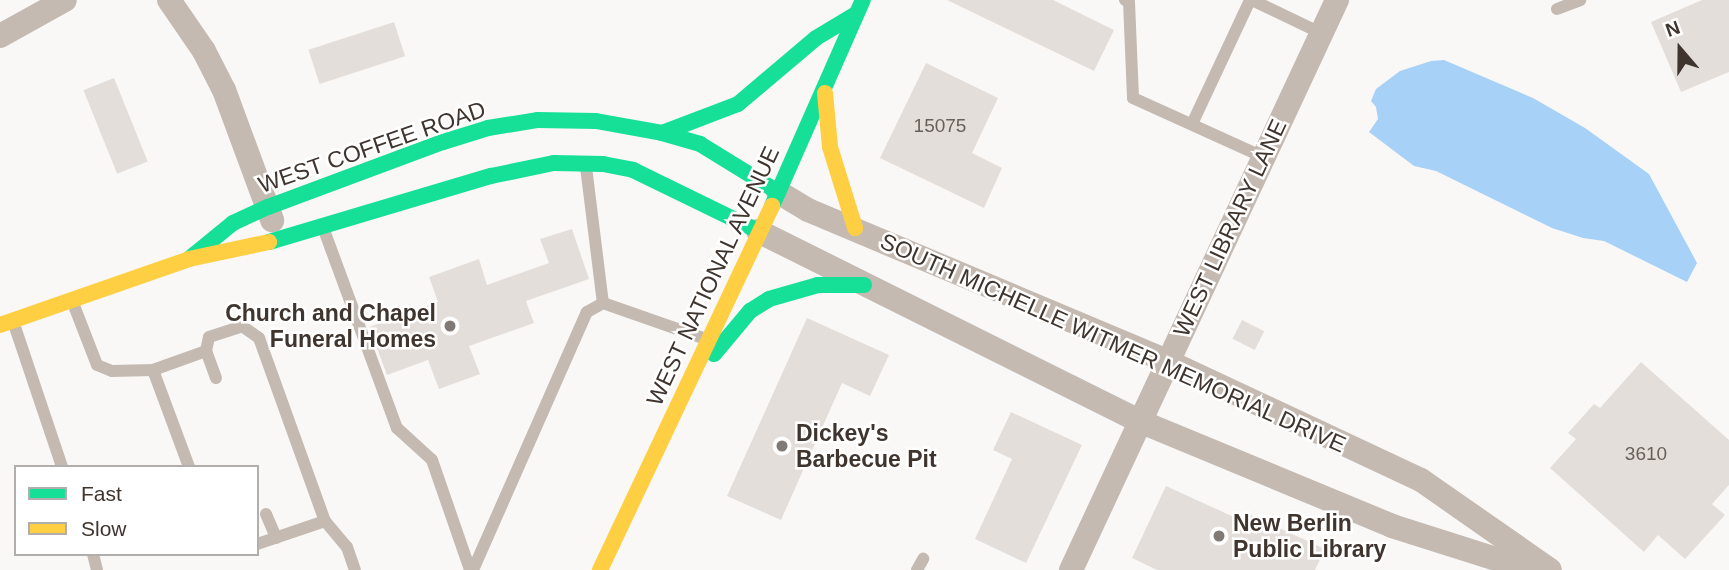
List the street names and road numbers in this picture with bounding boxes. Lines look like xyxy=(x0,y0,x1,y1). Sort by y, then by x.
street label: WEST COFFEE ROAD xyxy=(255,95,489,199)
street label: WEST LIBRARY LANE xyxy=(1167,115,1293,341)
street label: WEST NATIONAL AVENUE xyxy=(640,141,786,411)
street label: SOUTH MICHELLE WITMER MEMORIAL DRIVE xyxy=(876,227,1350,459)

